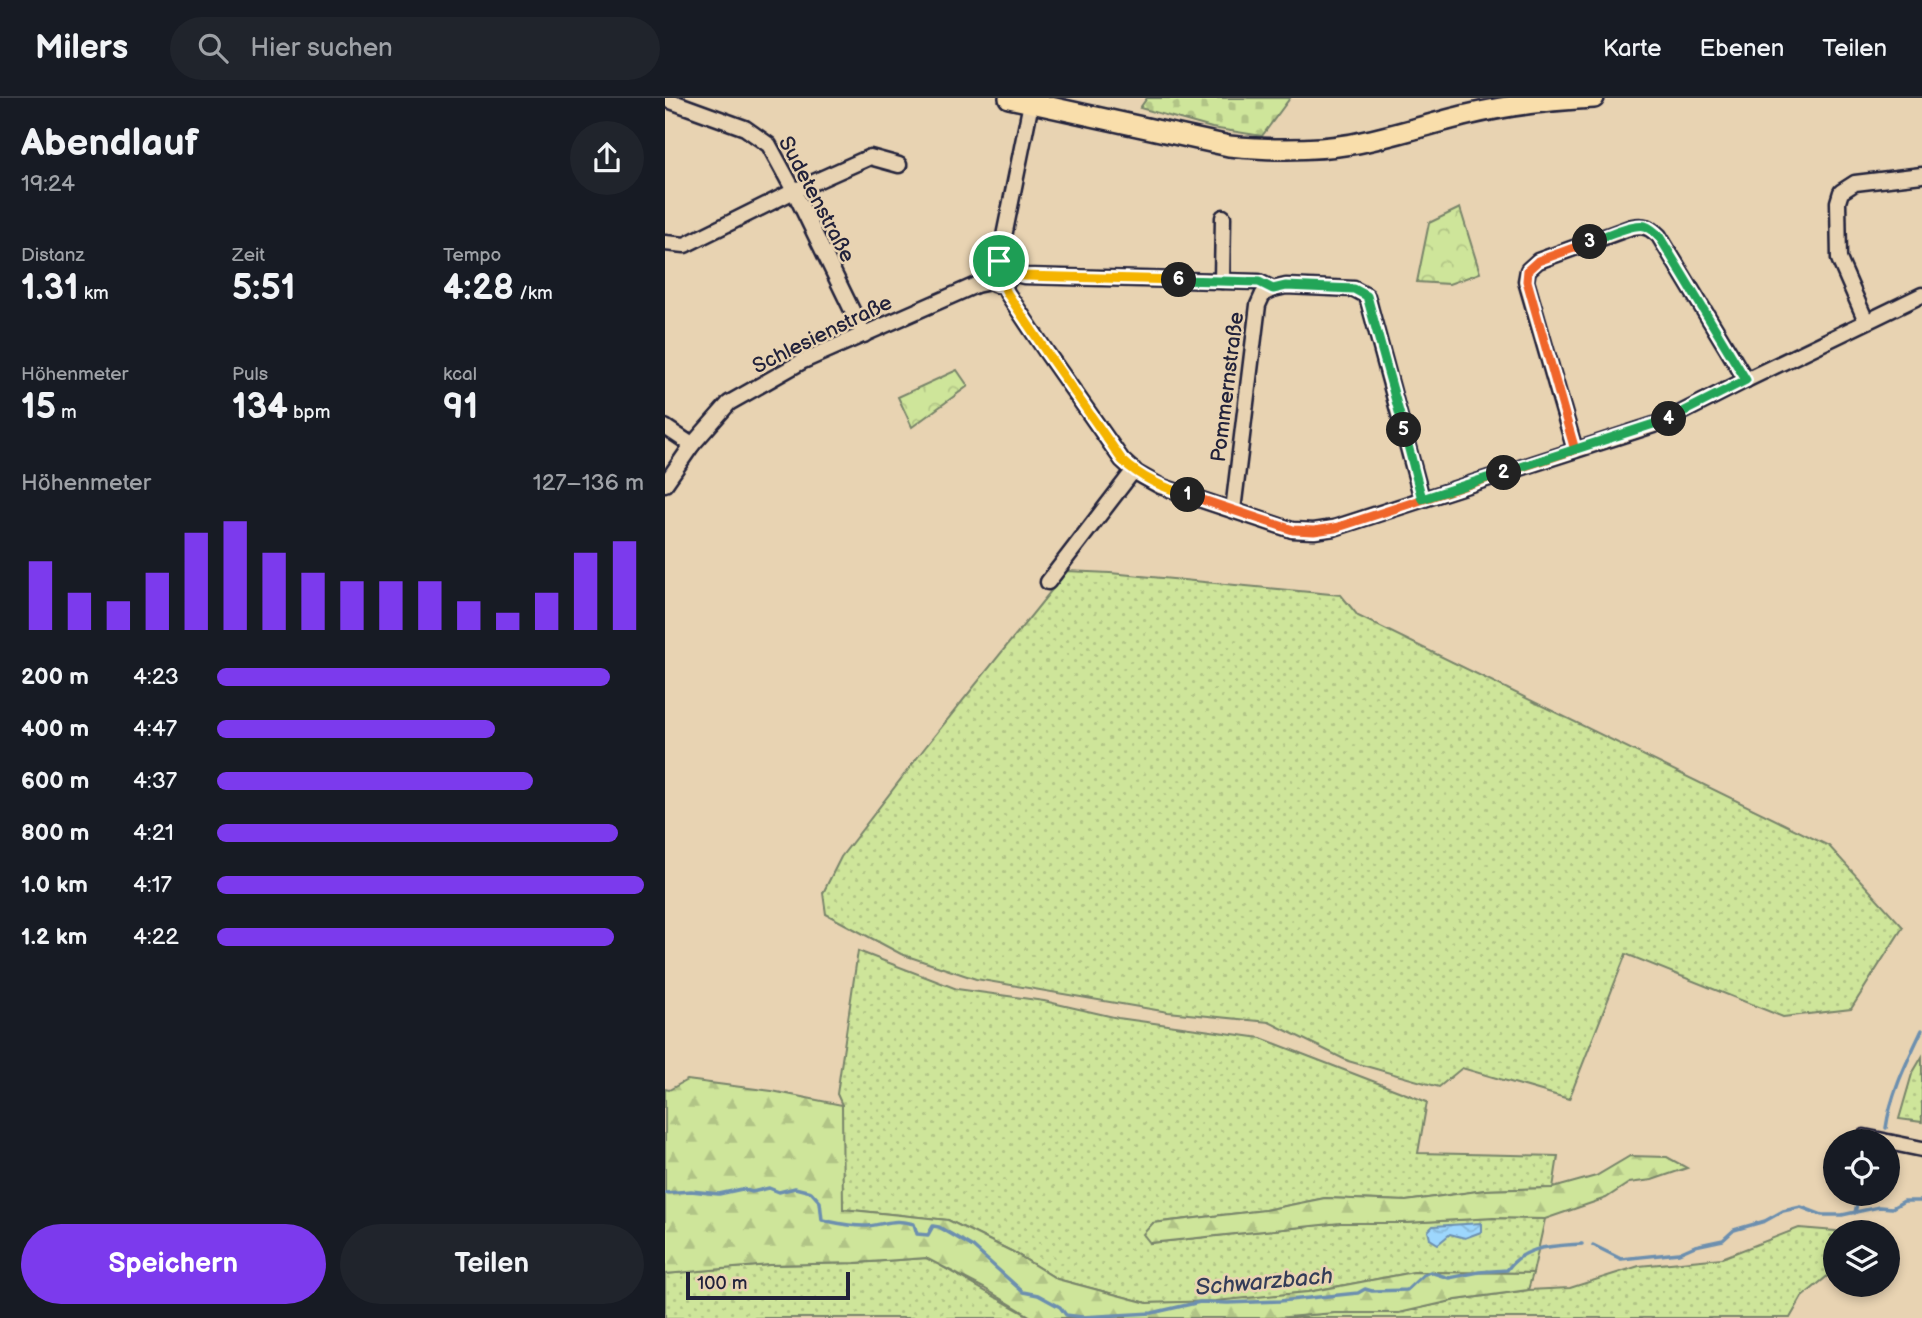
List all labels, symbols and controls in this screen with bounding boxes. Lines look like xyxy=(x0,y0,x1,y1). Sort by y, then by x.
search box xyxy=(170,17,660,80)
text: Milers xyxy=(35,28,128,68)
icon: search xyxy=(194,29,232,67)
text: Hier suchen xyxy=(250,33,393,64)
text: Karte xyxy=(1603,34,1661,63)
text: Ebenen xyxy=(1699,34,1784,63)
text: Teilen xyxy=(1822,34,1887,63)
text: Abendlauf xyxy=(21,121,199,166)
button: share xyxy=(570,121,644,195)
street label: Sudetenstraße xyxy=(773,132,860,266)
text: 19:24 xyxy=(21,170,75,198)
pin: 3 xyxy=(1573,225,1607,260)
text: 3 xyxy=(1584,230,1595,253)
pin xyxy=(969,231,1029,291)
icon: arrive xyxy=(980,242,1018,280)
text: Distanz xyxy=(21,244,85,267)
text: Zeit xyxy=(232,244,265,267)
text: Tempo xyxy=(443,244,501,267)
pin: 6 xyxy=(1161,262,1197,298)
text: 1.31 xyxy=(21,267,79,310)
text: 5:51 xyxy=(232,267,296,310)
text: 4:28 xyxy=(443,267,514,310)
text: 6 xyxy=(1173,268,1184,291)
text: km xyxy=(79,282,109,305)
text: /km xyxy=(514,282,553,305)
street label: Schlesienstraße xyxy=(748,290,896,379)
street label: Pommernstraße xyxy=(1206,311,1249,464)
text: Höhenmeter xyxy=(21,363,128,386)
text: Puls xyxy=(232,363,268,386)
text: kcal xyxy=(443,363,477,386)
text: 15 xyxy=(21,386,56,429)
text: 134 xyxy=(232,386,288,429)
text: 91 xyxy=(443,386,478,429)
text: m xyxy=(56,401,77,424)
text: bpm xyxy=(288,401,330,424)
pin: 4 xyxy=(1651,402,1686,436)
text: 4 xyxy=(1663,407,1674,430)
pin: 5 xyxy=(1387,412,1421,448)
text: 5 xyxy=(1398,418,1409,441)
pin: 2 xyxy=(1487,456,1521,490)
text: 2 xyxy=(1498,461,1509,484)
text: Höhenmeter xyxy=(21,469,151,497)
text: 127–136 m xyxy=(533,469,644,497)
pin: 1 xyxy=(1170,478,1205,512)
text: 1 xyxy=(1184,483,1192,506)
text: 200 m xyxy=(21,663,89,691)
text: 4:23 xyxy=(133,663,179,691)
text: 400 m xyxy=(21,715,89,743)
text: 4:47 xyxy=(133,715,177,743)
text: 600 m xyxy=(21,767,89,795)
text: 4:37 xyxy=(133,767,177,795)
text: 800 m xyxy=(21,819,89,847)
text: 4:21 xyxy=(133,819,174,847)
text: 1.0 km xyxy=(21,871,88,899)
text: 4:17 xyxy=(133,871,172,899)
text: 1.2 km xyxy=(21,923,87,951)
text: 4:22 xyxy=(133,923,179,951)
map controls xyxy=(1823,1129,1900,1297)
button: locate xyxy=(1823,1129,1900,1206)
button: layers xyxy=(1823,1220,1900,1297)
button: Speichern xyxy=(21,1224,326,1304)
button: Teilen xyxy=(340,1224,644,1304)
water label: Schwarzbach xyxy=(1194,1262,1334,1302)
scale bar xyxy=(686,1269,851,1301)
text: 100 m xyxy=(697,1272,748,1295)

